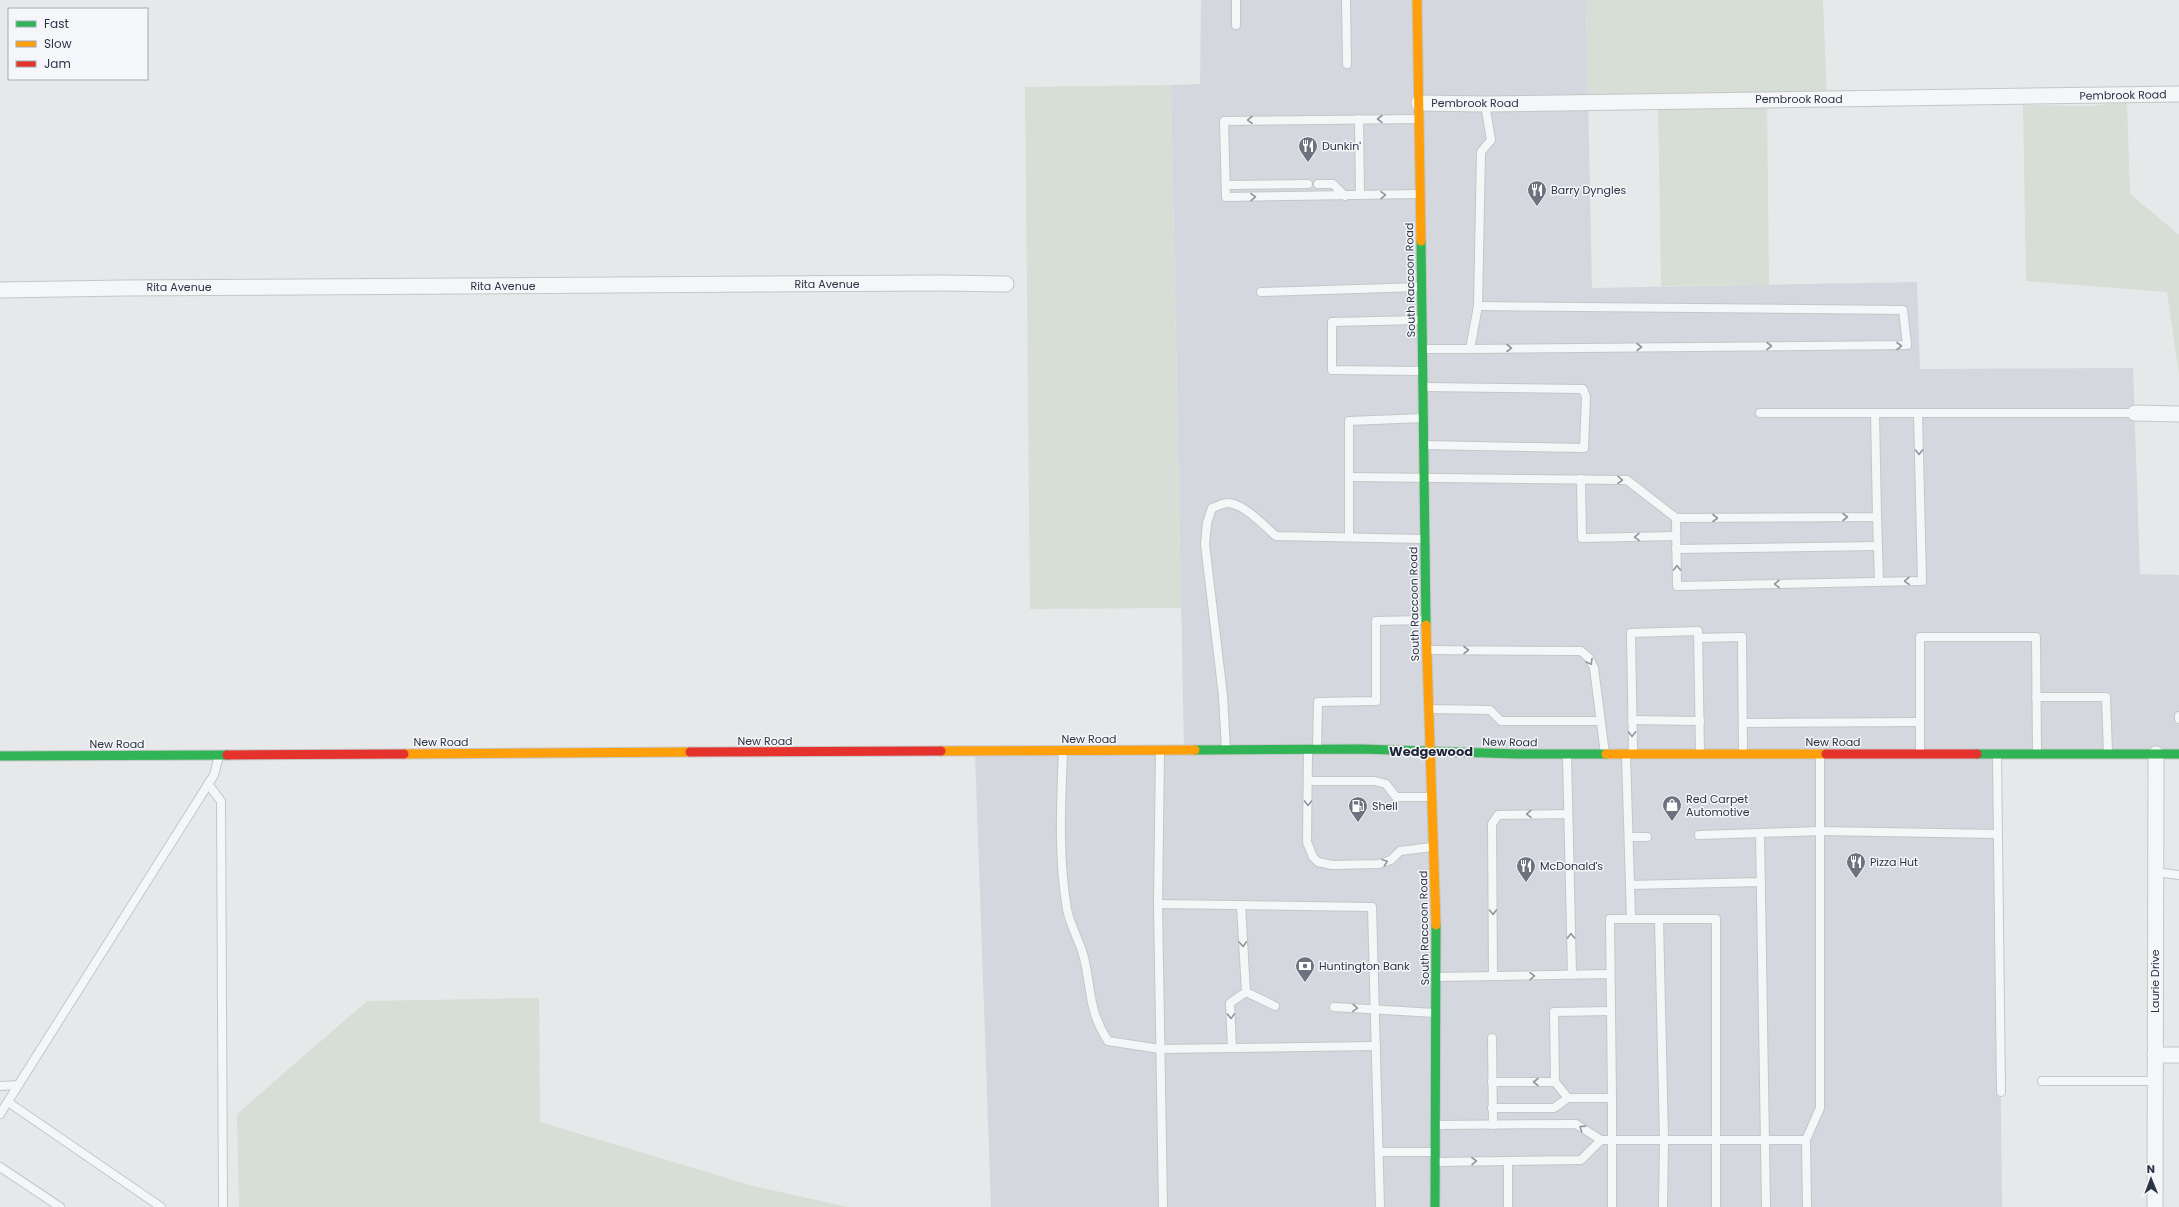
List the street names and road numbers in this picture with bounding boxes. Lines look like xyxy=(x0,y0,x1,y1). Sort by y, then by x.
street label: Pembrook Road xyxy=(2079,86,2167,104)
street label: Pembrook Road xyxy=(1755,91,1843,107)
street label: Pembrook Road xyxy=(1431,95,1519,111)
street label: South Raccoon Road xyxy=(1401,223,1419,337)
street label: Rita Avenue xyxy=(794,276,860,292)
street label: Rita Avenue xyxy=(470,278,536,294)
street label: Rita Avenue xyxy=(146,279,212,295)
street label: South Raccoon Road xyxy=(1405,547,1423,661)
street label: New Road xyxy=(1061,731,1117,747)
street label: New Road xyxy=(737,733,793,749)
street label: New Road xyxy=(413,734,469,750)
street label: New Road xyxy=(1482,734,1538,750)
street label: New Road xyxy=(1805,734,1861,750)
street label: New Road xyxy=(89,736,145,752)
street label: South Raccoon Road xyxy=(1415,871,1433,985)
street label: Laurie Drive xyxy=(2147,949,2163,1013)

